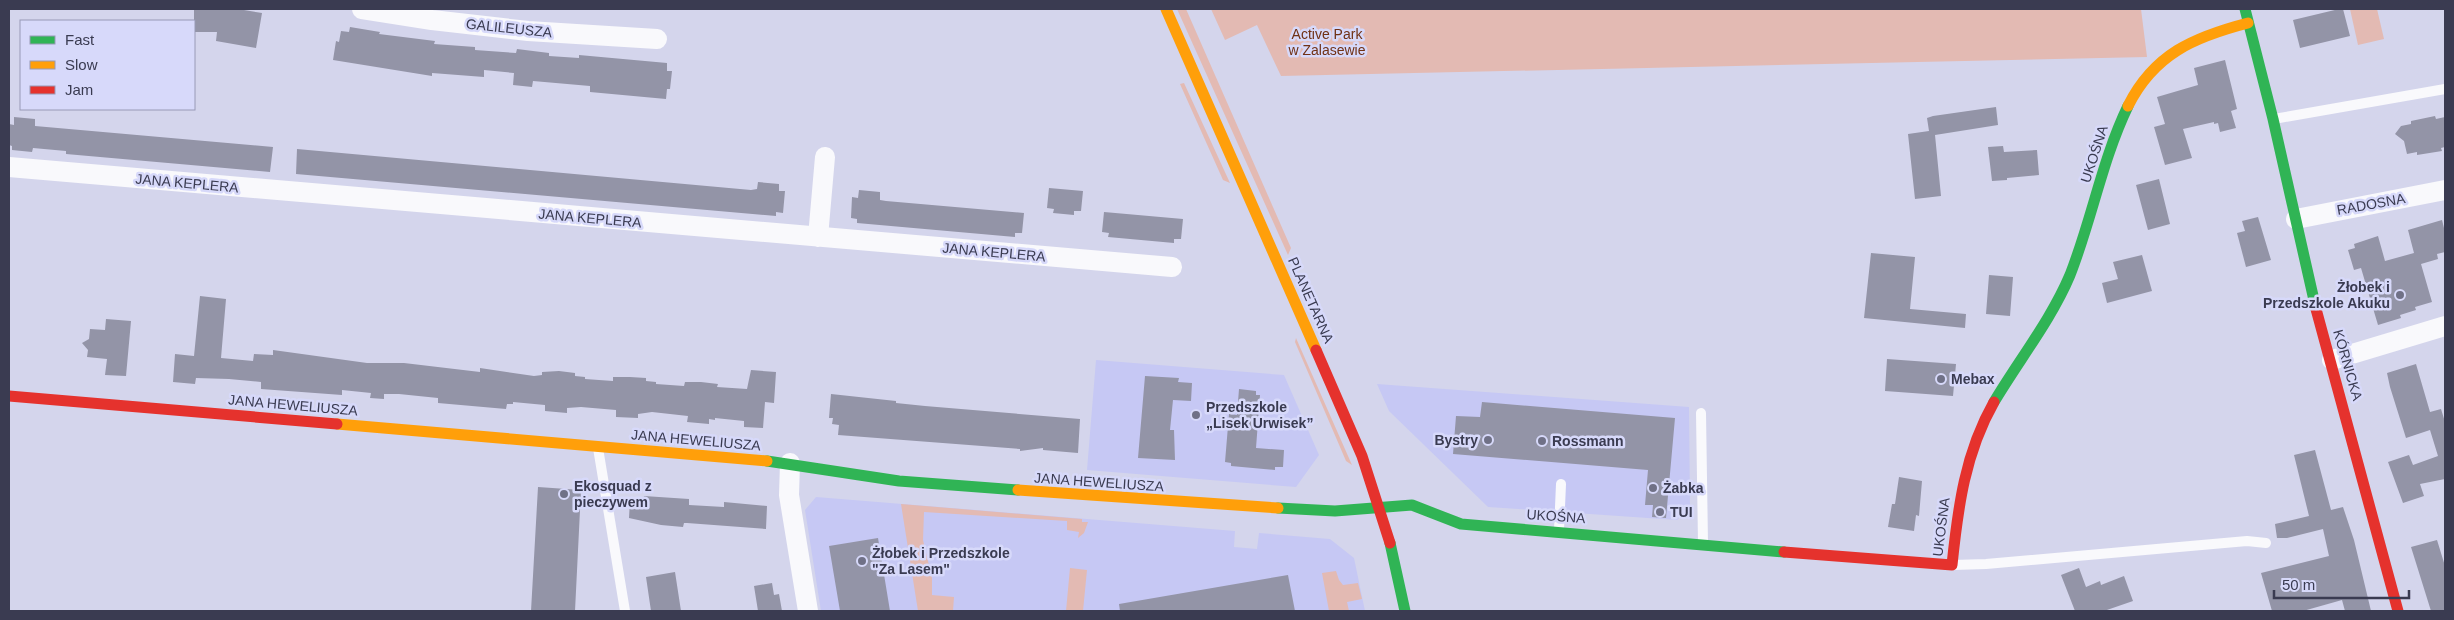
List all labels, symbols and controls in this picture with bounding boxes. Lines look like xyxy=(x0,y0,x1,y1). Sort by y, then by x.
street label: GALILEUSZA xyxy=(465,16,553,41)
legend xyxy=(20,20,195,110)
park label: Active Park w Zalasewie xyxy=(1287,26,1366,58)
text: Fast xyxy=(65,31,95,48)
text: Slow xyxy=(65,56,98,73)
text: Jam xyxy=(65,81,93,98)
street label: UKOŚNA xyxy=(2076,122,2111,185)
street label: JANA KEPLERA xyxy=(135,171,240,196)
street label: RADOSNA xyxy=(2336,190,2407,218)
street label: JANA KEPLERA xyxy=(538,206,643,231)
street label: JANA KEPLERA xyxy=(942,240,1047,265)
street label: PLANETARNA xyxy=(1285,255,1337,346)
place label: Żłobek i Przedszkole Akuku xyxy=(2263,279,2390,311)
marker: Żłobek i Przedszkole Akuku xyxy=(2394,289,2406,301)
street label: KÓRNICKA xyxy=(2330,328,2366,403)
place label: Mebax xyxy=(1951,371,1995,387)
marker: Mebax xyxy=(1935,373,1947,385)
street label: JANA HEWELIUSZA xyxy=(228,391,359,419)
place label: Przedszkole „Lisek Urwisek” xyxy=(1206,399,1313,431)
marker: Przedszkole „Lisek Urwisek” xyxy=(1190,409,1202,421)
street label: JANA HEWELIUSZA xyxy=(631,426,762,454)
place label: Bystry xyxy=(1434,432,1478,448)
place label: Rossmann xyxy=(1552,433,1624,449)
marker: Bystry xyxy=(1482,434,1494,446)
marker: Rossmann xyxy=(1536,435,1548,447)
street label: JANA HEWELIUSZA xyxy=(1034,469,1165,495)
place label: Ekosquad z pieczywem xyxy=(574,478,652,510)
place label: Żabka xyxy=(1663,480,1704,496)
marker: Żabka xyxy=(1647,482,1659,494)
marker: Ekosquad z pieczywem xyxy=(558,488,570,500)
street label: UKOŚNA xyxy=(1928,496,1953,557)
place label: TUI xyxy=(1670,504,1693,520)
street label: UKOŚNA xyxy=(1526,505,1587,526)
marker: TUI xyxy=(1654,506,1666,518)
place label: Żłobek i Przedszkole "Za Lasem" xyxy=(872,545,1010,577)
marker: Żłobek i Przedszkole "Za Lasem" xyxy=(856,555,868,567)
scale bar xyxy=(2274,568,2409,600)
text: 50 m xyxy=(2282,576,2315,593)

